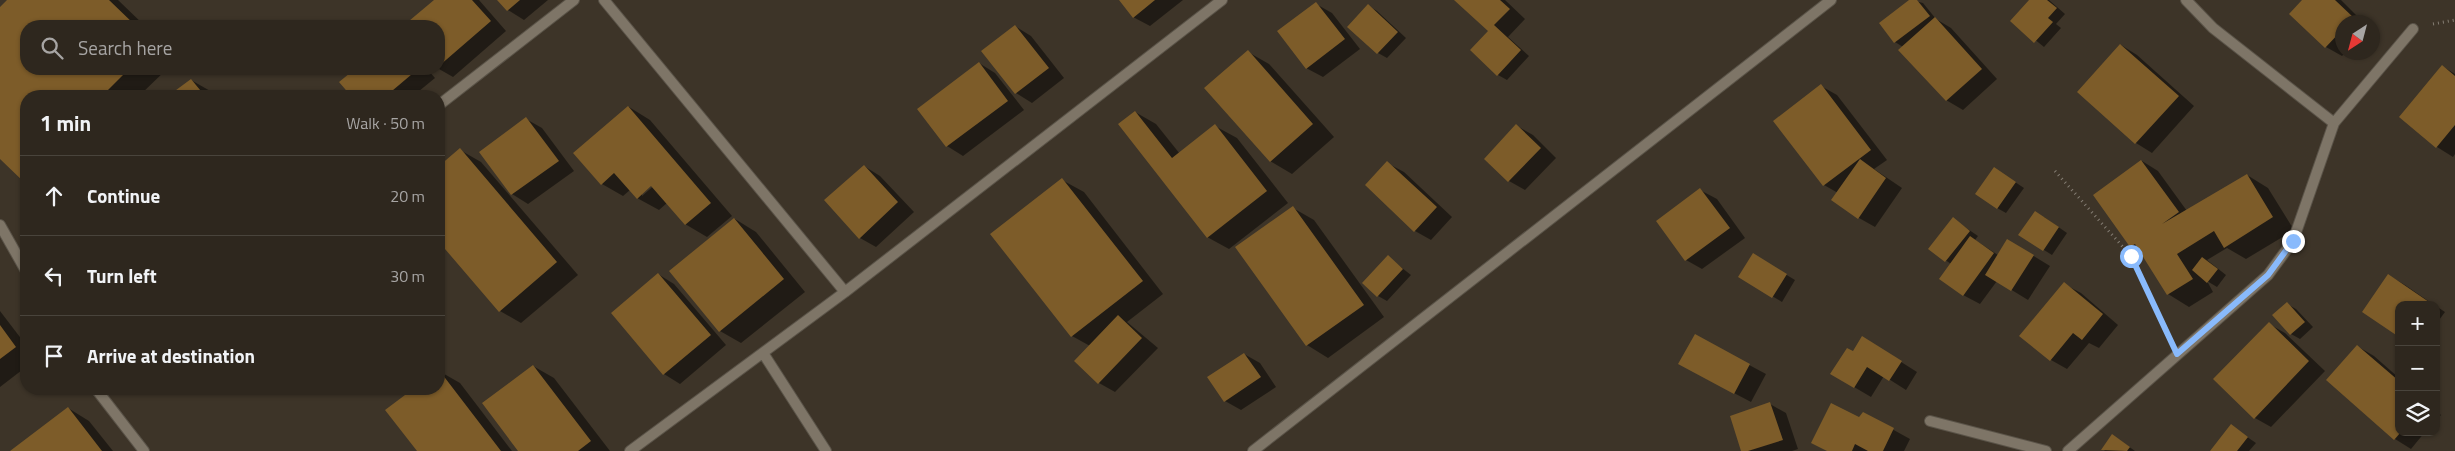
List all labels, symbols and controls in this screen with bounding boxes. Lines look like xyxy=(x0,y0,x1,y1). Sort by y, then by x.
north arrow xyxy=(2335,15,2380,60)
search box xyxy=(20,20,445,75)
text: Search here xyxy=(78,33,172,62)
icon: search xyxy=(38,34,66,62)
text: 1 min xyxy=(40,107,91,139)
text: Walk · 50 m xyxy=(346,111,425,135)
text: Continue xyxy=(87,181,160,210)
icon: ahead xyxy=(40,182,68,210)
text: 20 m xyxy=(390,184,425,208)
route end xyxy=(2282,230,2305,253)
route start xyxy=(2120,245,2143,268)
text: Turn left xyxy=(87,261,157,290)
icon: left xyxy=(40,262,68,290)
text: 30 m xyxy=(390,264,425,288)
map controls xyxy=(2395,301,2440,436)
button: + xyxy=(2395,301,2440,346)
text: Arrive at destination xyxy=(87,341,255,370)
icon: arrive xyxy=(40,342,68,370)
button: − xyxy=(2395,346,2440,391)
button: layers xyxy=(2395,391,2440,436)

